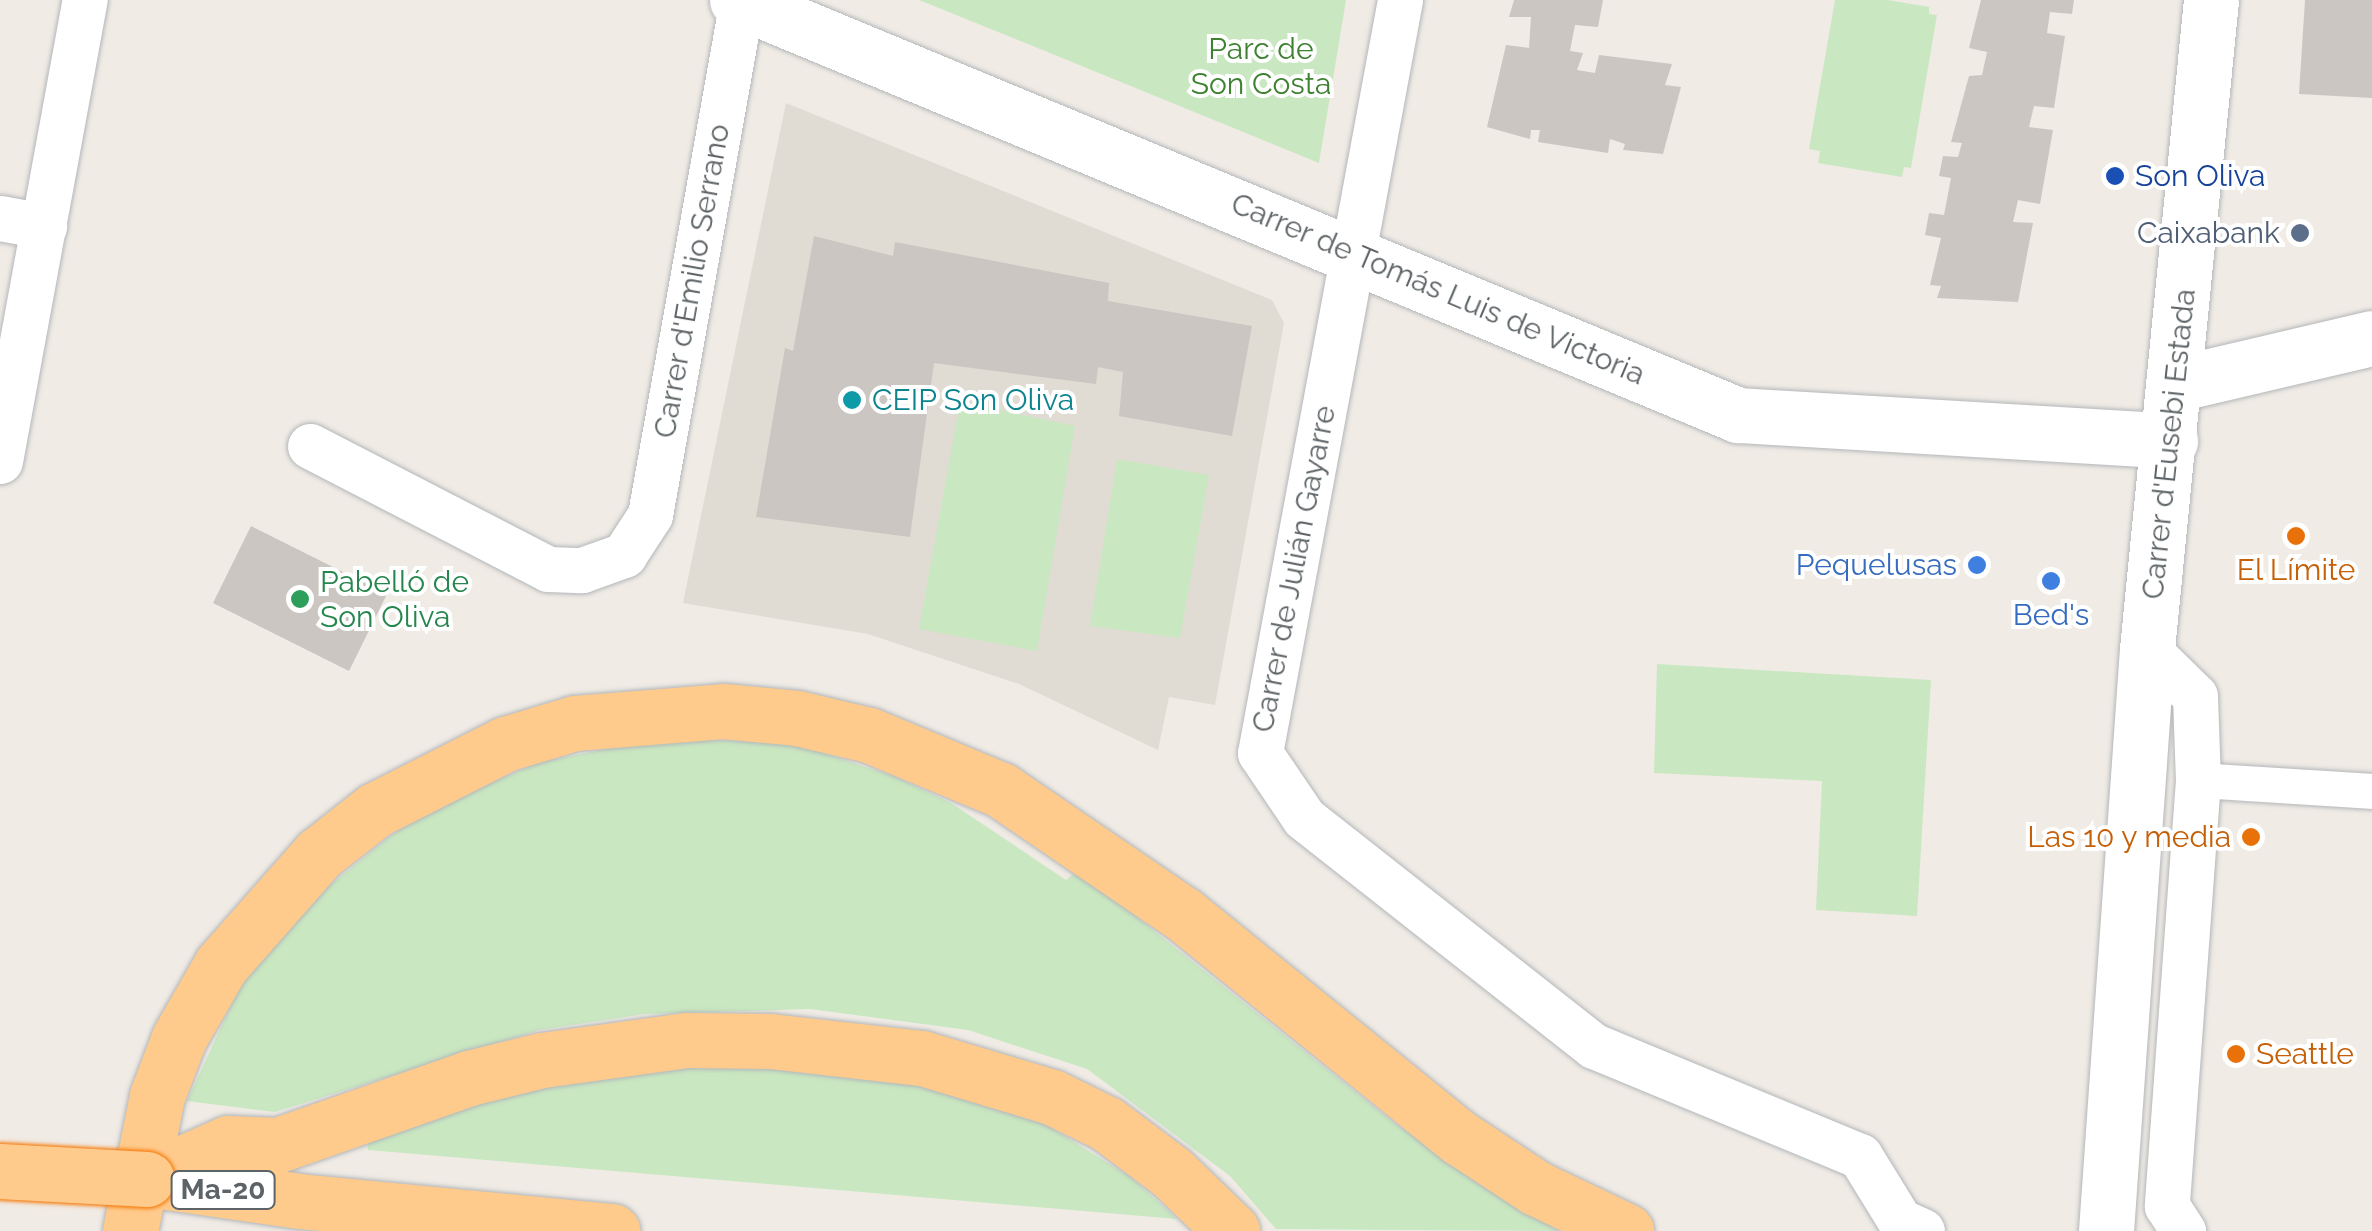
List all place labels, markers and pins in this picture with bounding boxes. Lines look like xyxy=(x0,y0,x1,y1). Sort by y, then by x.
place label: Son Oliva xyxy=(2135,158,2265,194)
marker: Son Oliva xyxy=(2104,165,2126,187)
place label: Caixabank xyxy=(2137,215,2280,251)
marker: Caixabank xyxy=(2289,222,2311,244)
place label: CEIP Son Oliva xyxy=(872,382,1075,418)
marker: CEIP Son Oliva xyxy=(841,389,863,411)
marker: El Límite xyxy=(2285,525,2307,547)
place label: Pequelusas xyxy=(1796,547,1957,583)
place label: El Límite xyxy=(2236,552,2356,588)
marker: Pequelusas xyxy=(1966,554,1988,576)
place label: Pabelló de Son Oliva xyxy=(320,564,469,634)
marker: Bed's xyxy=(2040,570,2062,592)
marker: Pabelló de Son Oliva xyxy=(289,588,311,610)
place label: Bed's xyxy=(2013,597,2089,633)
place label: Las 10 y media xyxy=(2026,819,2231,855)
marker: Las 10 y media xyxy=(2240,826,2262,848)
place label: Seattle xyxy=(2256,1036,2354,1072)
marker: Seattle xyxy=(2225,1043,2247,1065)

